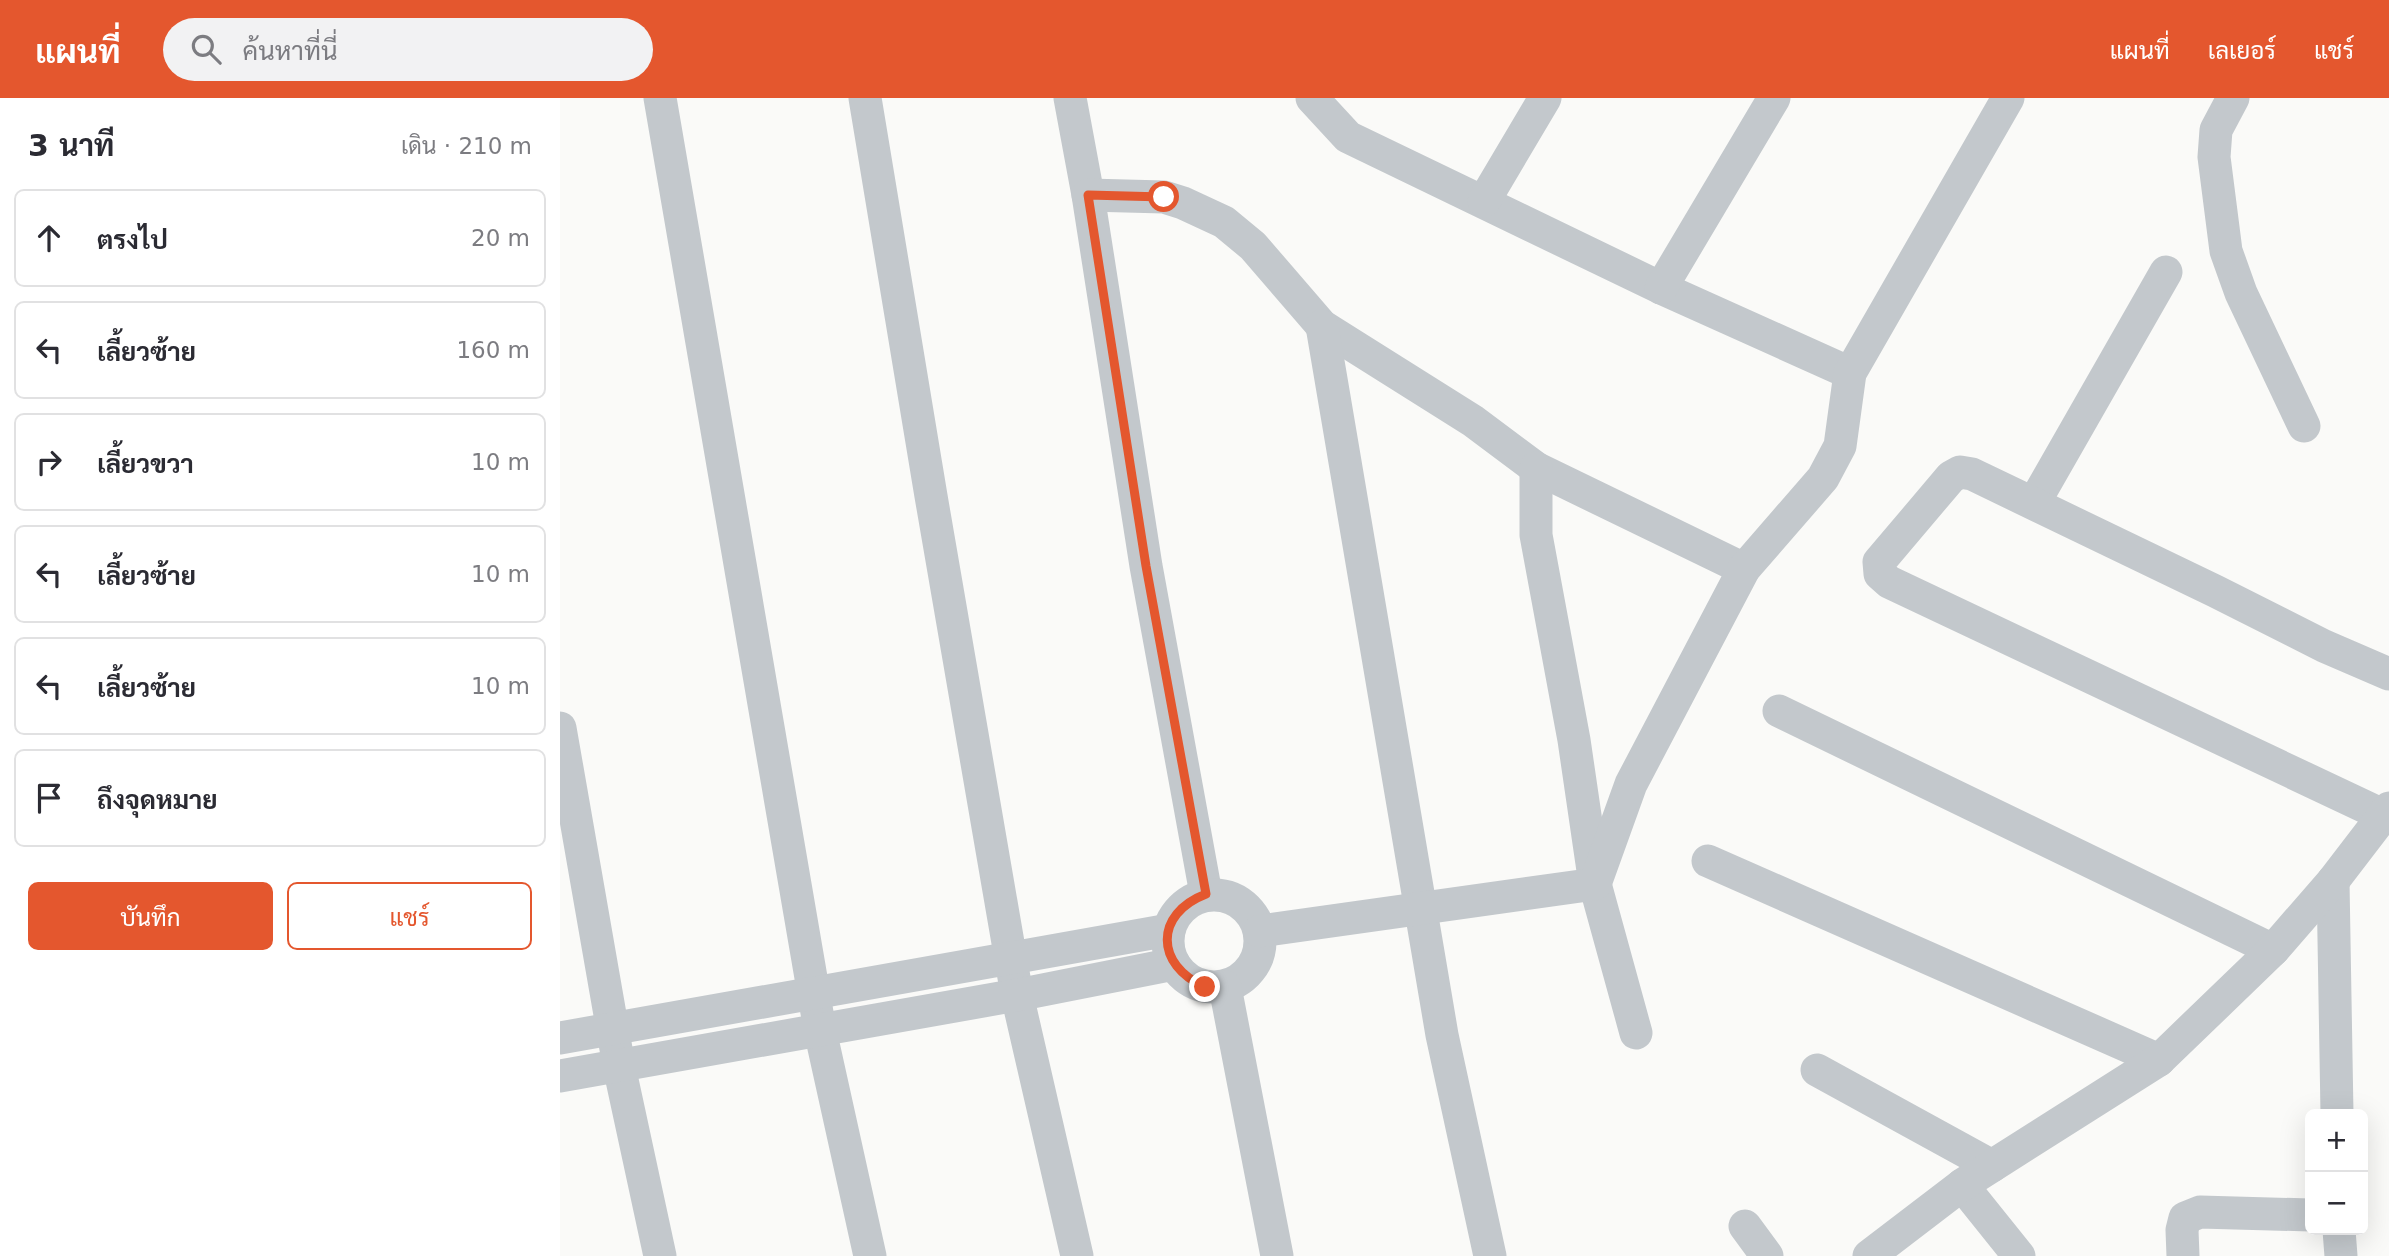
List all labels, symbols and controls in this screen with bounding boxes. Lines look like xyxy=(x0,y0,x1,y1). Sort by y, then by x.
search box xyxy=(163,18,653,81)
icon: search xyxy=(187,30,225,68)
text: แผนที่ xyxy=(35,32,121,71)
text: ค้นหาที่นี่ xyxy=(243,36,338,66)
text: แผนที่ xyxy=(2110,37,2170,65)
text: เลเยอร์ xyxy=(2208,37,2276,65)
text: แชร์ xyxy=(2314,37,2354,65)
text: 3 นาที xyxy=(28,128,114,163)
text: เดิน · 210 m xyxy=(401,133,532,159)
route start xyxy=(1148,181,1179,212)
icon: ahead xyxy=(30,219,68,257)
text: ตรงไป xyxy=(97,225,168,255)
text: 20 m xyxy=(471,225,530,251)
icon: left xyxy=(30,331,68,369)
text: เลี้ยวซ้าย xyxy=(97,337,196,367)
text: 160 m xyxy=(456,337,530,363)
icon: right xyxy=(30,443,68,481)
text: เลี้ยวขวา xyxy=(97,449,194,479)
text: 10 m xyxy=(471,449,530,475)
icon: left xyxy=(30,555,68,593)
text: เลี้ยวซ้าย xyxy=(97,561,196,591)
text: 10 m xyxy=(471,561,530,587)
icon: left xyxy=(30,667,68,705)
text: เลี้ยวซ้าย xyxy=(97,673,196,703)
text: 10 m xyxy=(471,673,530,699)
icon: arrive xyxy=(30,779,68,817)
text: ถึงจุดหมาย xyxy=(97,785,218,815)
button: บันทึก xyxy=(28,882,273,950)
button: แชร์ xyxy=(287,882,532,950)
route end xyxy=(1189,971,1220,1002)
map controls xyxy=(2305,1109,2368,1235)
button: + xyxy=(2305,1109,2368,1172)
button: − xyxy=(2305,1172,2368,1235)

